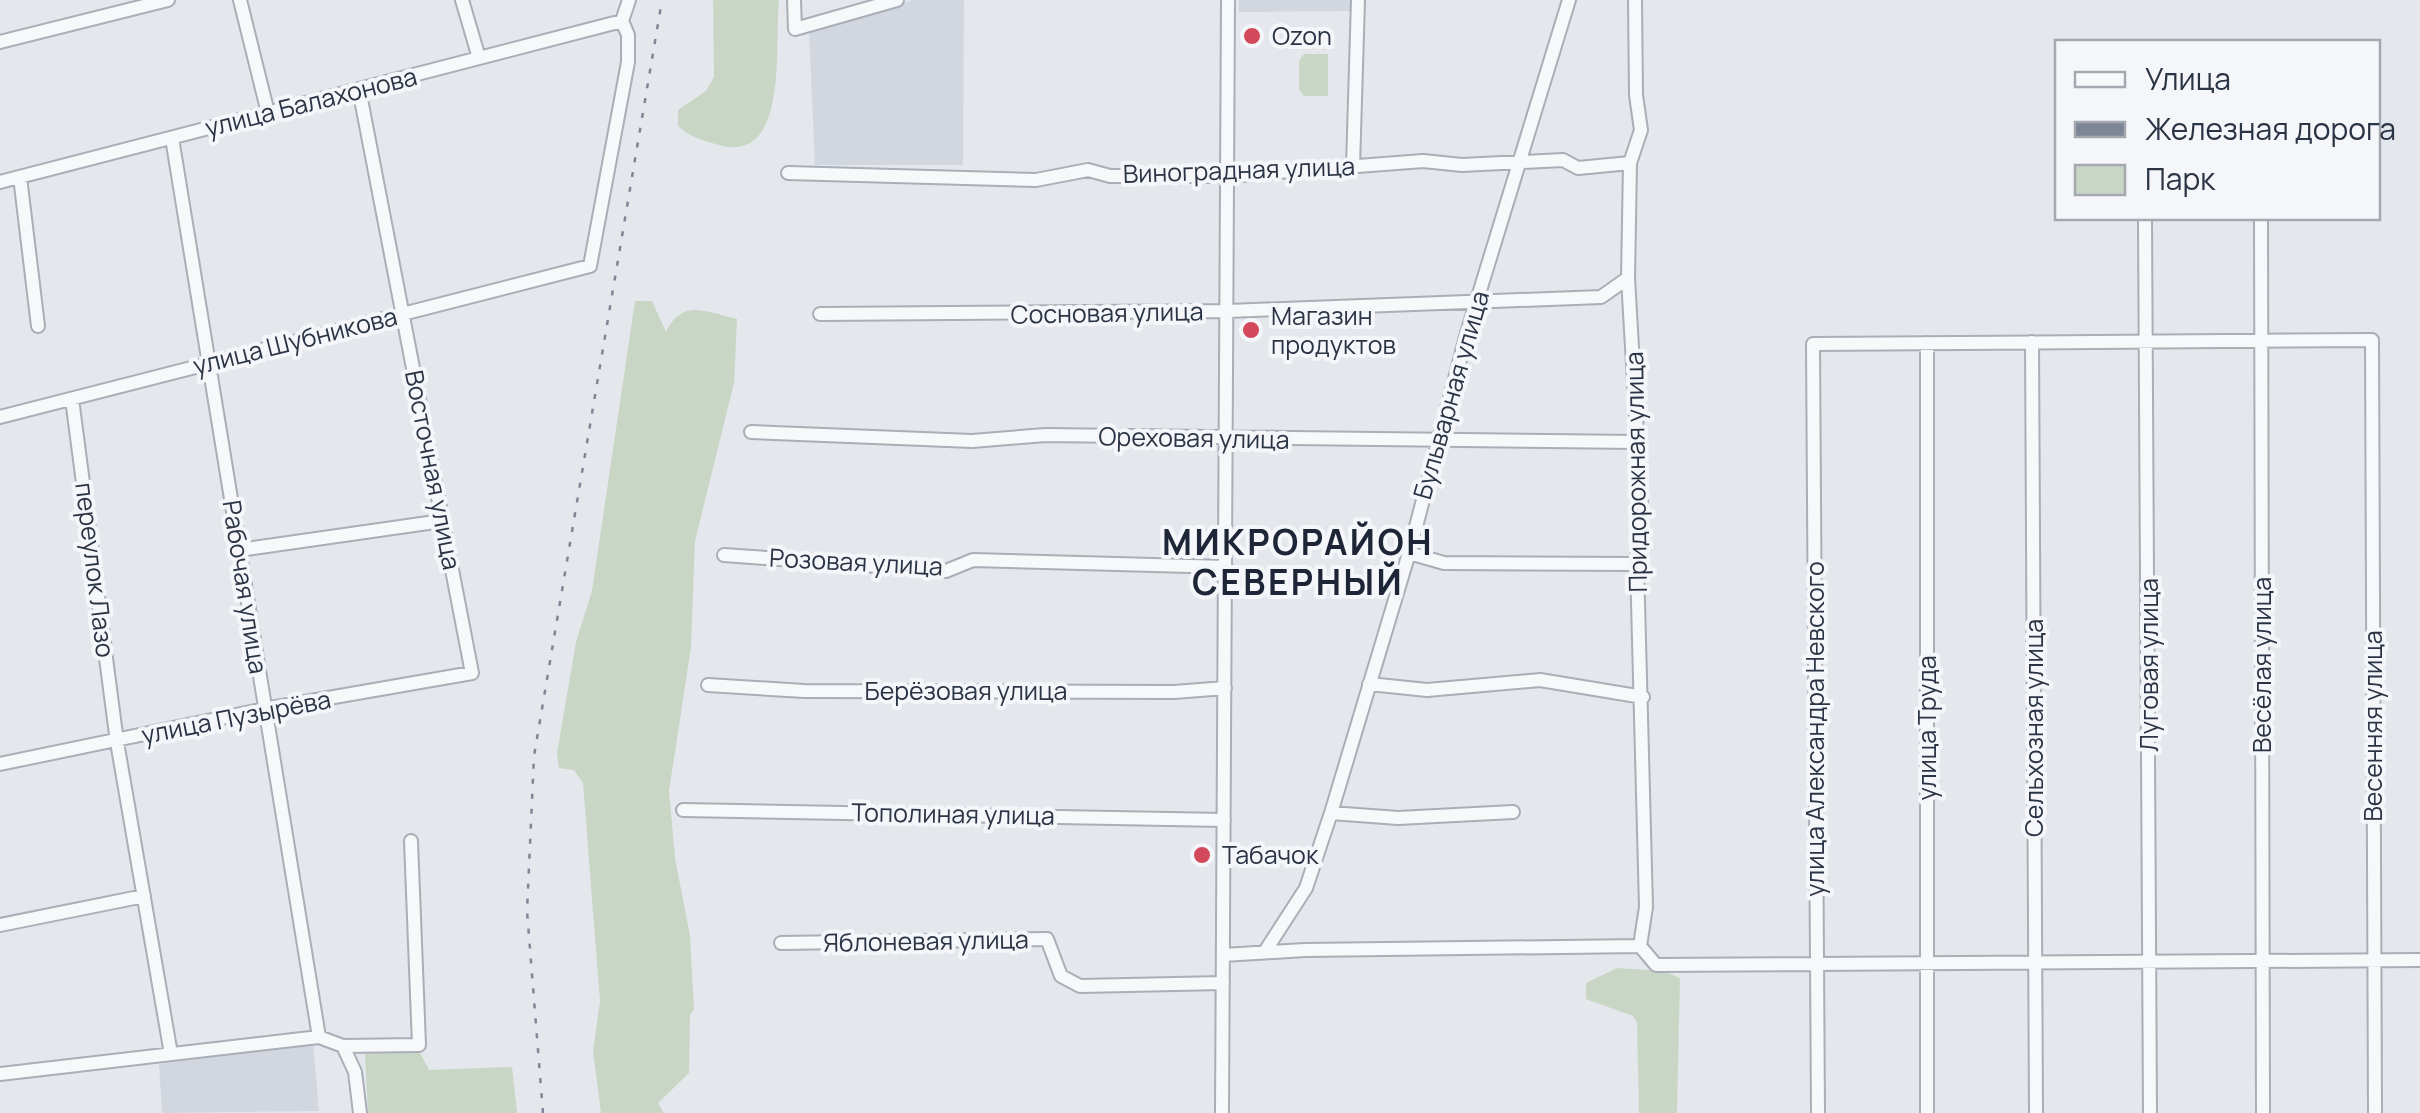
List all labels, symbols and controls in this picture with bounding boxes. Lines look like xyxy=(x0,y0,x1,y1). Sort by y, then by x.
place label: Ozon xyxy=(1272,18,1332,53)
marker: Ozon xyxy=(1241,25,1263,47)
legend xyxy=(2055,40,2380,220)
street label: улица Балахонова xyxy=(201,58,420,145)
text: Улица xyxy=(2145,58,2231,99)
text: Железная дорога xyxy=(2145,108,2396,149)
street label: Виноградная улица xyxy=(1122,148,1356,191)
text: Парк xyxy=(2145,158,2216,199)
street label: Бульварная улица xyxy=(1404,287,1497,503)
street label: Сосновая улица xyxy=(1010,293,1204,332)
street label: улица Шубникова xyxy=(189,298,401,383)
place label: Магазин продуктов xyxy=(1271,298,1396,362)
marker: Магазин продуктов xyxy=(1240,319,1262,341)
street label: Придорожная улица xyxy=(1616,351,1655,593)
street label: Восточная улица xyxy=(397,367,470,573)
street label: Ореховая улица xyxy=(1098,418,1290,457)
street label: переулок Лазо xyxy=(67,480,124,659)
street label: Рабочая улица xyxy=(214,498,276,676)
district label: МИКРОРАЙОН СЕВЕРНЫЙ xyxy=(1162,518,1434,606)
street label: Розовая улица xyxy=(768,539,944,584)
street label: улица Александра Невского xyxy=(1797,561,1832,897)
street label: Весёлая улица xyxy=(2244,577,2279,753)
street label: Луговая улица xyxy=(2131,578,2166,752)
street label: Сельхозная улица xyxy=(2016,619,2051,837)
street label: Весенняя улица xyxy=(2355,630,2390,822)
street label: улица Труда xyxy=(1909,655,1944,801)
street label: Берёзовая улица xyxy=(865,673,1067,708)
street label: улица Пузырёва xyxy=(138,681,334,752)
street label: Тополиная улица xyxy=(851,794,1055,833)
place label: Табачок xyxy=(1222,837,1319,872)
marker: Табачок xyxy=(1191,844,1213,866)
street label: Яблоневая улица xyxy=(823,921,1029,960)

